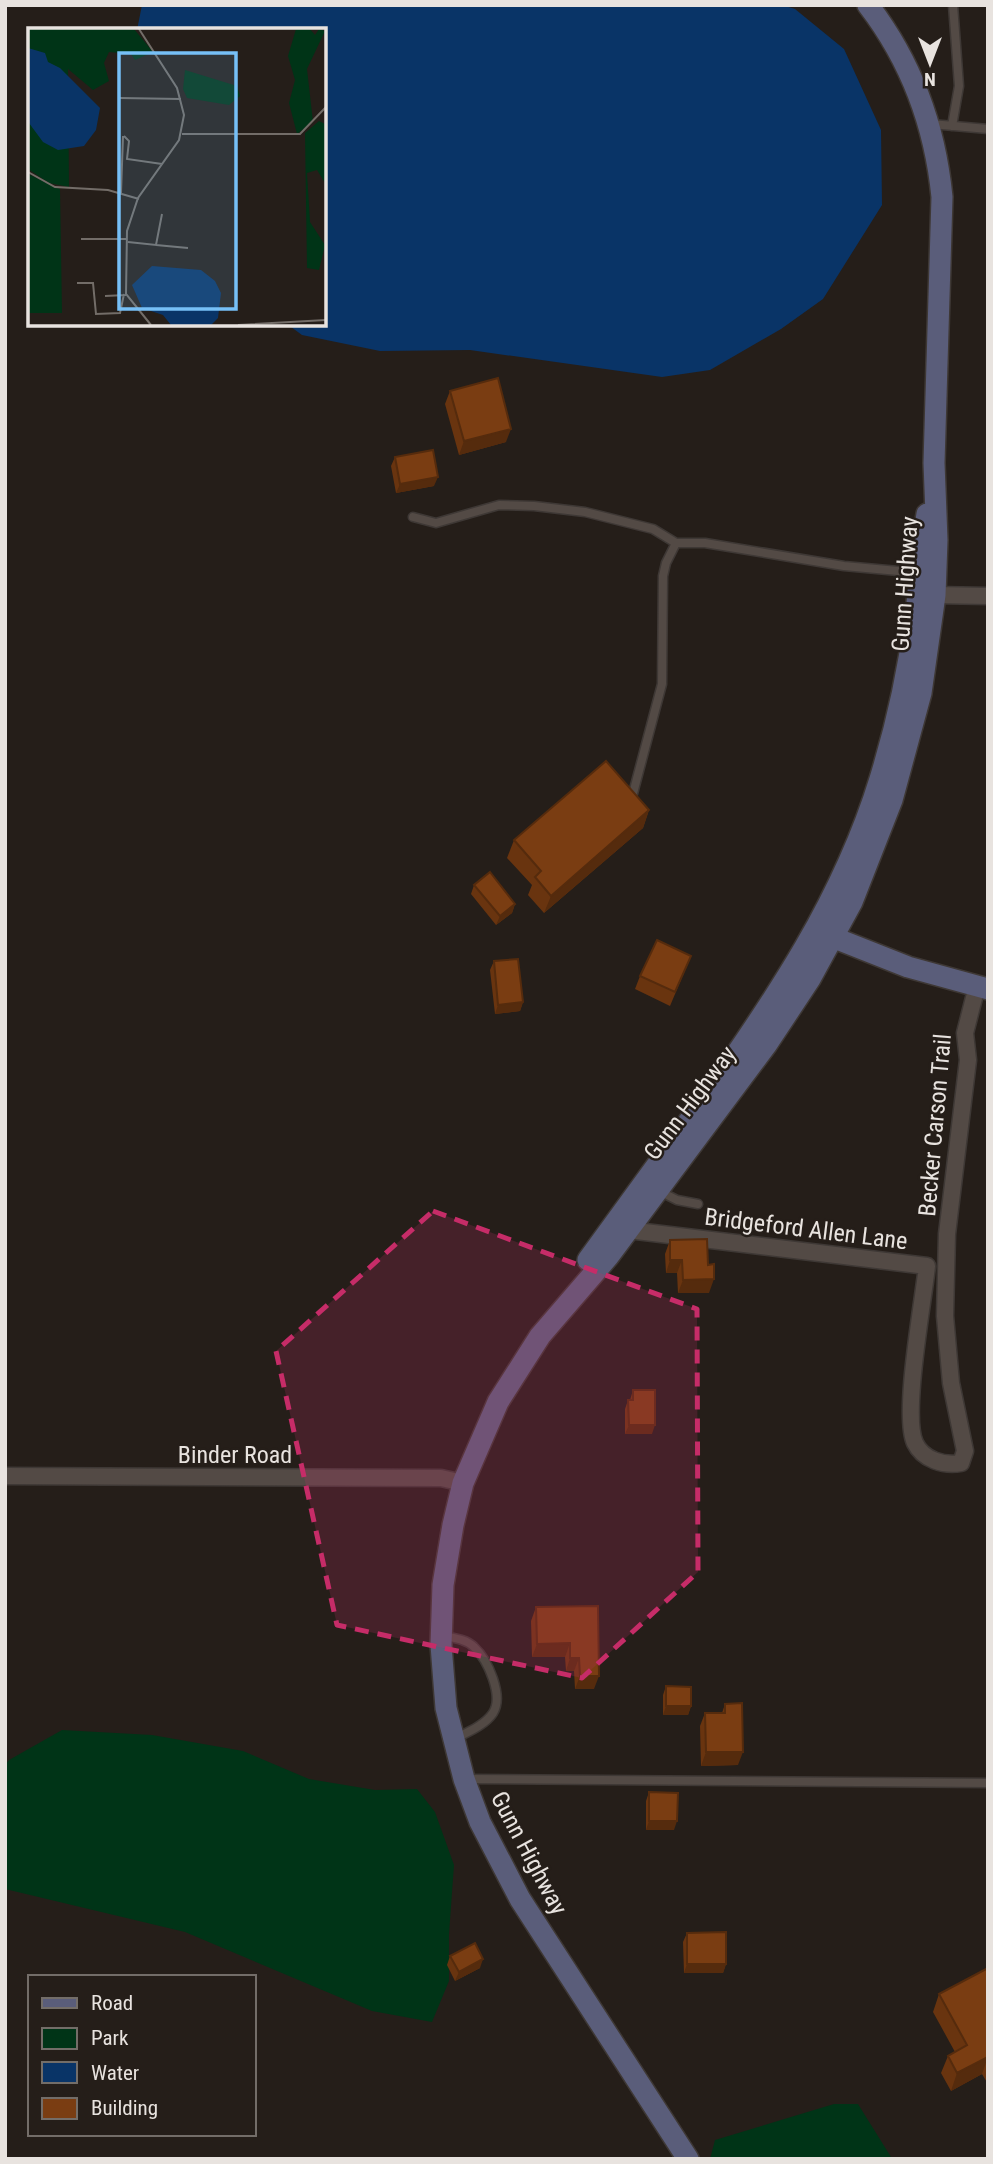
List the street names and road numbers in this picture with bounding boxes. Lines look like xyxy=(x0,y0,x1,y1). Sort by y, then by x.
street label: Gunn Highway xyxy=(886,516,924,652)
street label: Becker Carson Trail xyxy=(913,1033,957,1217)
street label: Gunn Highway xyxy=(638,1041,742,1165)
street label: Bridgeford Allen Lane xyxy=(703,1203,909,1255)
street label: Binder Road xyxy=(178,1441,292,1469)
street label: Gunn Highway xyxy=(485,1787,573,1919)

